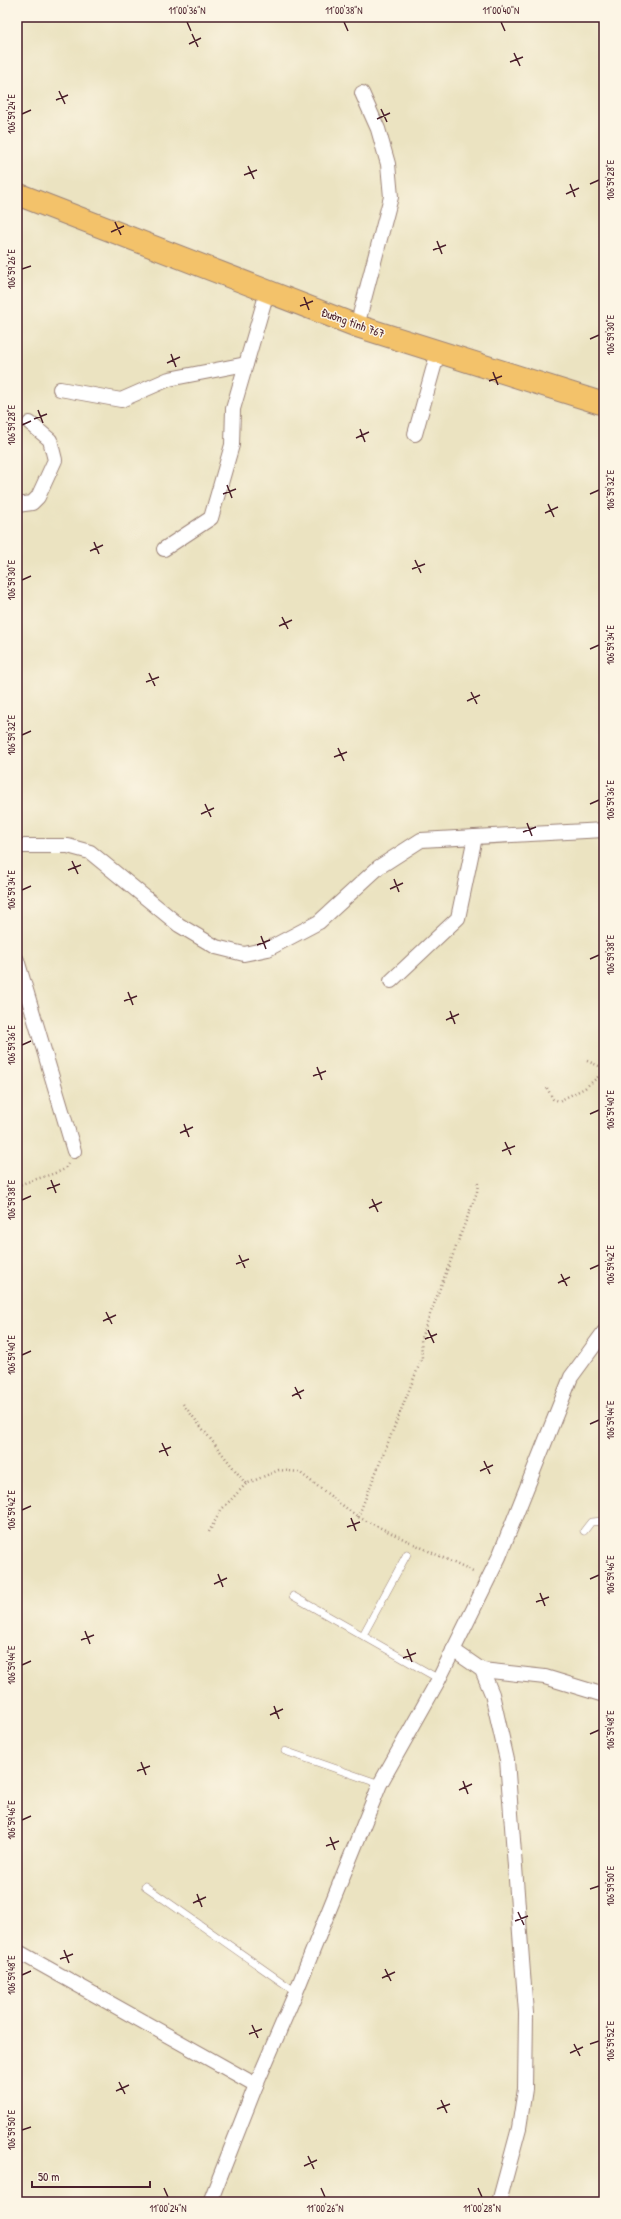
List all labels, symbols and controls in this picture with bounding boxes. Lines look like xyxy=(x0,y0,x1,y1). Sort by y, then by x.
text: 11°00'36"N xyxy=(169,4,206,17)
text: 11°00'38"N xyxy=(325,4,363,17)
text: 11°00'40"N xyxy=(483,4,519,17)
text: 106°59'24"E xyxy=(5,94,18,134)
text: 106°59'28"E xyxy=(604,159,617,200)
text: 106°59'26"E xyxy=(5,248,18,289)
street label: Đường tỉnh 767 xyxy=(319,303,387,342)
text: 106°59'30"E xyxy=(604,314,617,355)
text: 106°59'28"E xyxy=(5,404,18,445)
text: 106°59'32"E xyxy=(604,469,617,510)
text: 106°59'30"E xyxy=(5,559,18,600)
text: 106°59'34"E xyxy=(604,625,617,665)
text: 106°59'32"E xyxy=(5,714,18,755)
text: 106°59'36"E xyxy=(604,779,617,820)
text: 106°59'34"E xyxy=(5,870,18,910)
text: 106°59'38"E xyxy=(604,934,617,975)
text: 106°59'36"E xyxy=(5,1024,18,1065)
text: 106°59'40"E xyxy=(604,1090,617,1130)
text: 106°59'38"E xyxy=(5,1179,18,1220)
text: 106°59'42"E xyxy=(604,1245,617,1285)
text: 106°59'40"E xyxy=(5,1335,18,1375)
text: 106°59'44"E xyxy=(604,1400,617,1439)
text: 106°59'42"E xyxy=(5,1490,18,1530)
text: 106°59'46"E xyxy=(604,1555,617,1595)
text: 106°59'44"E xyxy=(5,1645,18,1684)
text: 106°59'48"E xyxy=(604,1710,617,1750)
text: 106°59'46"E xyxy=(5,1800,18,1840)
text: 106°59'50"E xyxy=(604,1865,617,1906)
text: 106°59'48"E xyxy=(5,1955,18,1995)
text: 106°59'52"E xyxy=(604,2020,617,2061)
text: 106°59'50"E xyxy=(5,2109,18,2150)
scale bar xyxy=(32,2163,150,2189)
text: 50 m xyxy=(38,2168,59,2185)
text: 11°00'24"N xyxy=(150,2202,186,2215)
text: 11°00'26"N xyxy=(306,2202,344,2215)
text: 11°00'28"N xyxy=(463,2202,501,2215)

